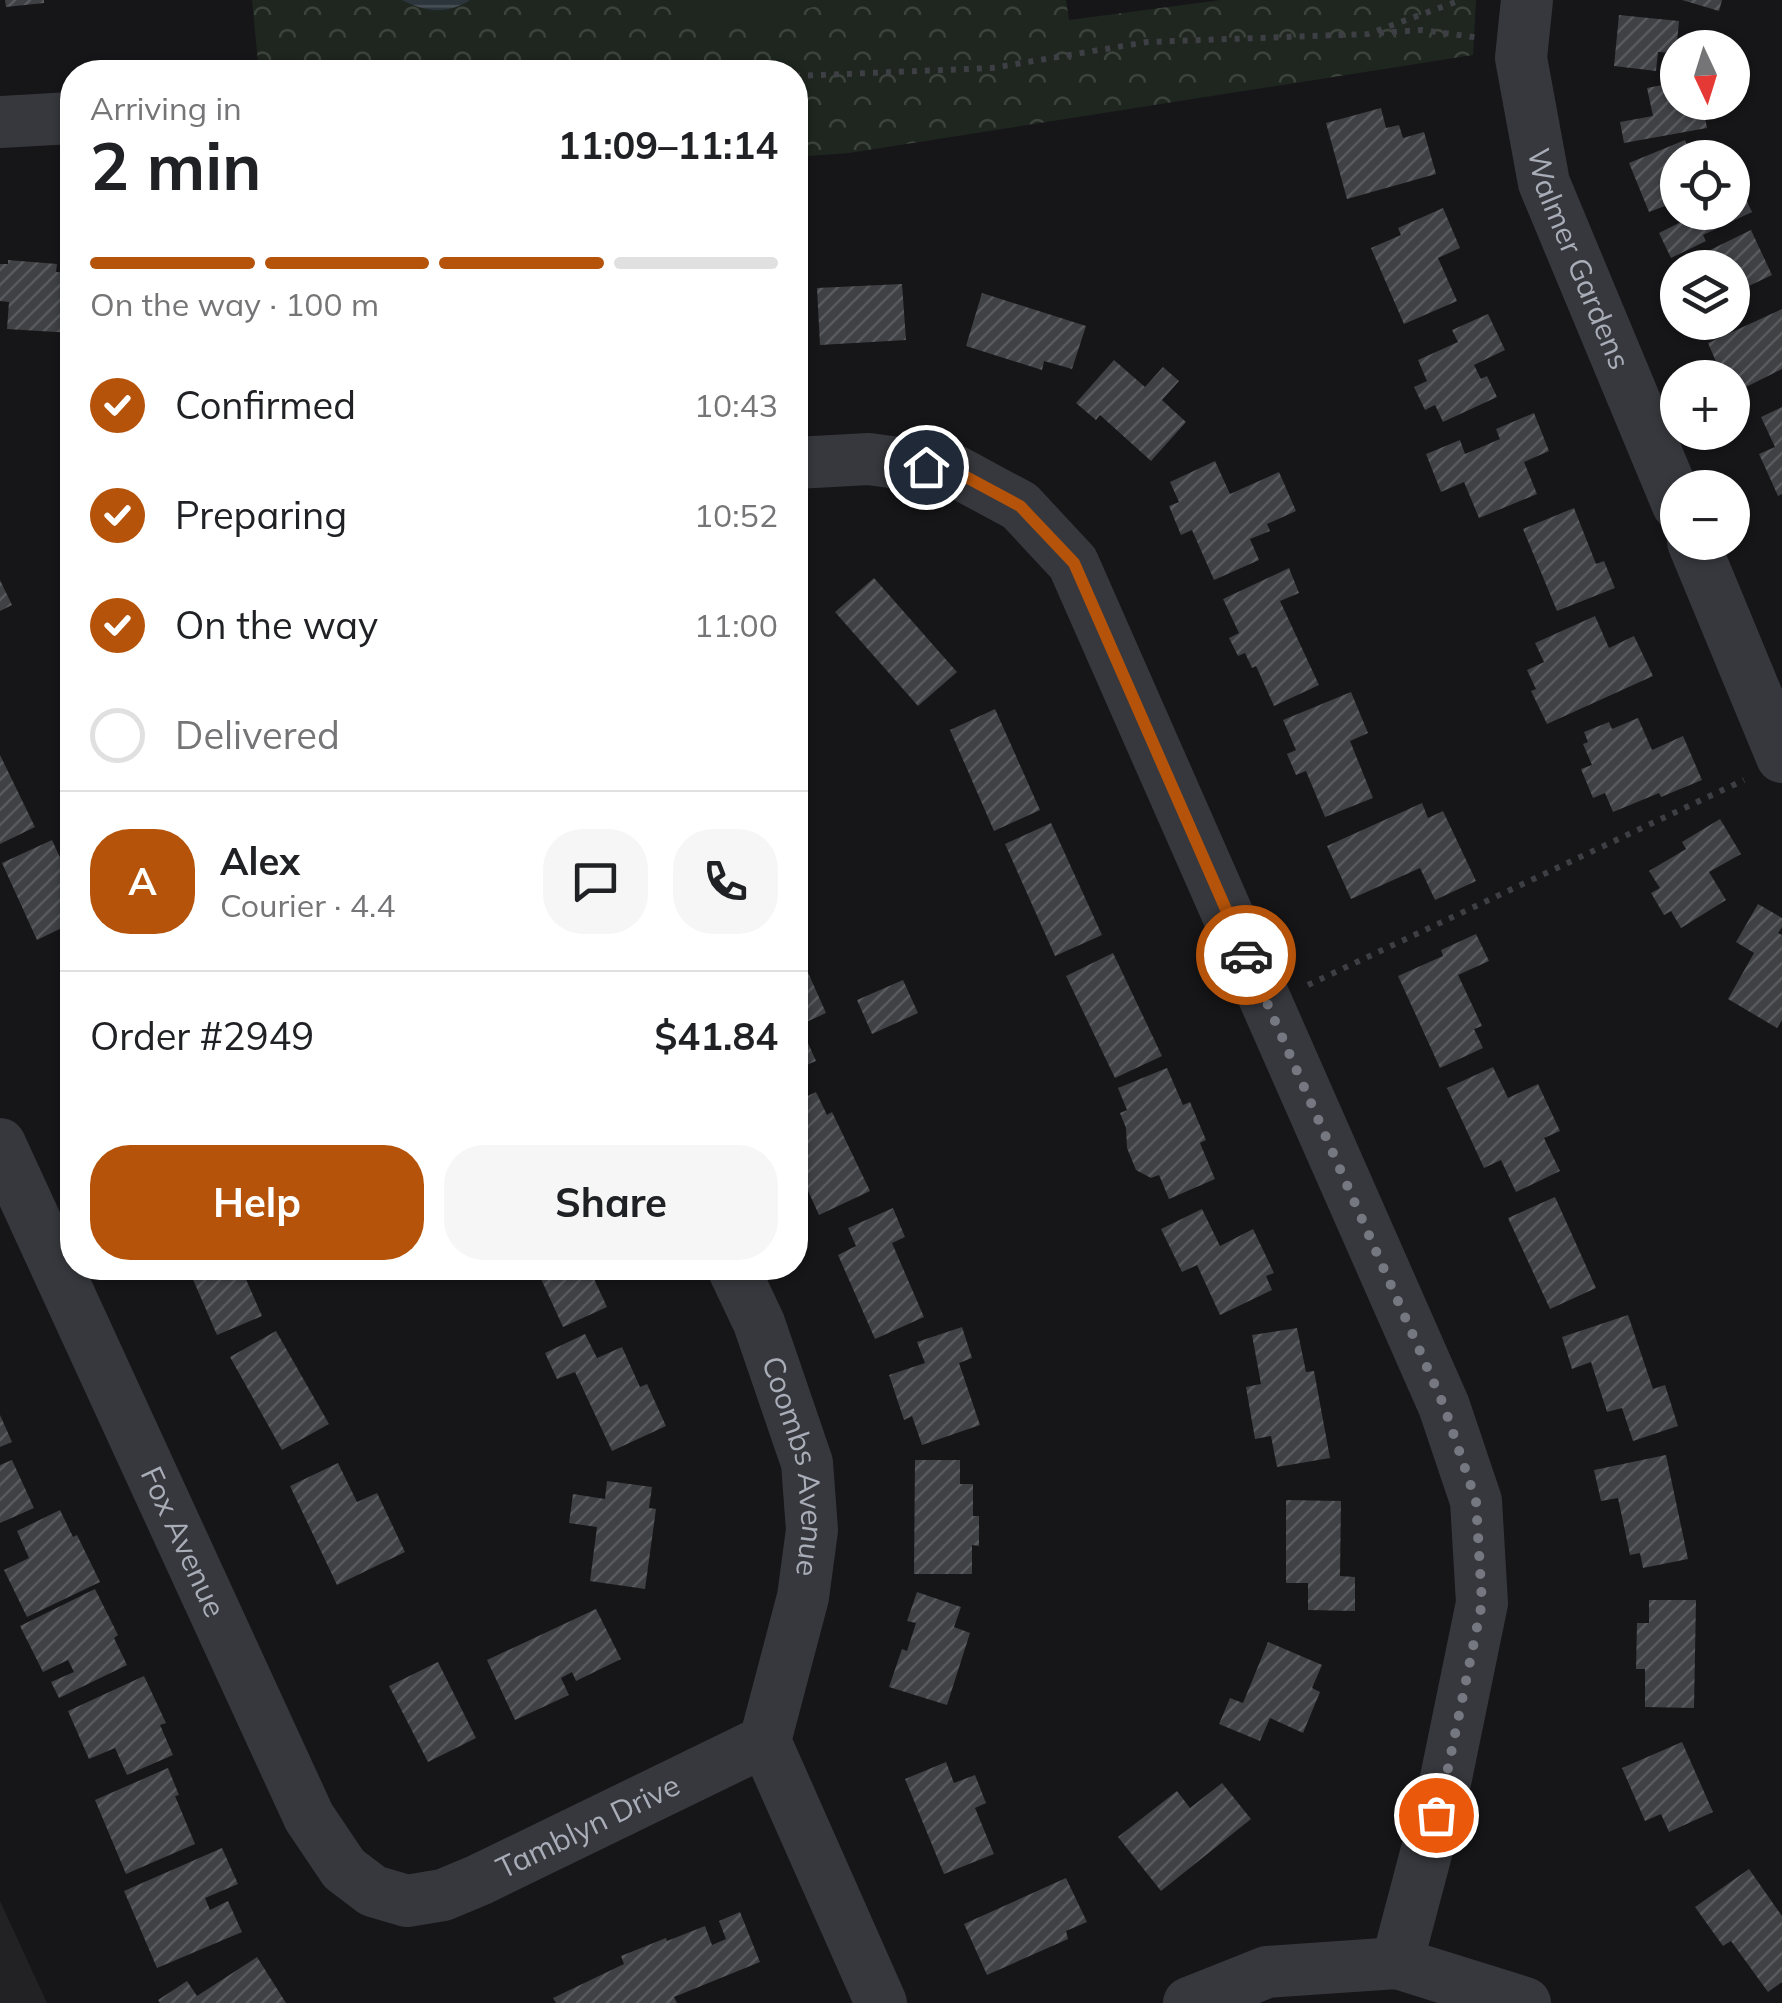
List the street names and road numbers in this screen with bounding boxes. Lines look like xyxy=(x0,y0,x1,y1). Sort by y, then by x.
street label: Walmer Gardens xyxy=(1520,145,1639,375)
street label: Coombs Avenue xyxy=(754,1351,832,1579)
street label: Fox Avenue xyxy=(133,1460,235,1623)
street label: Tamblyn Drive xyxy=(490,1765,686,1887)

